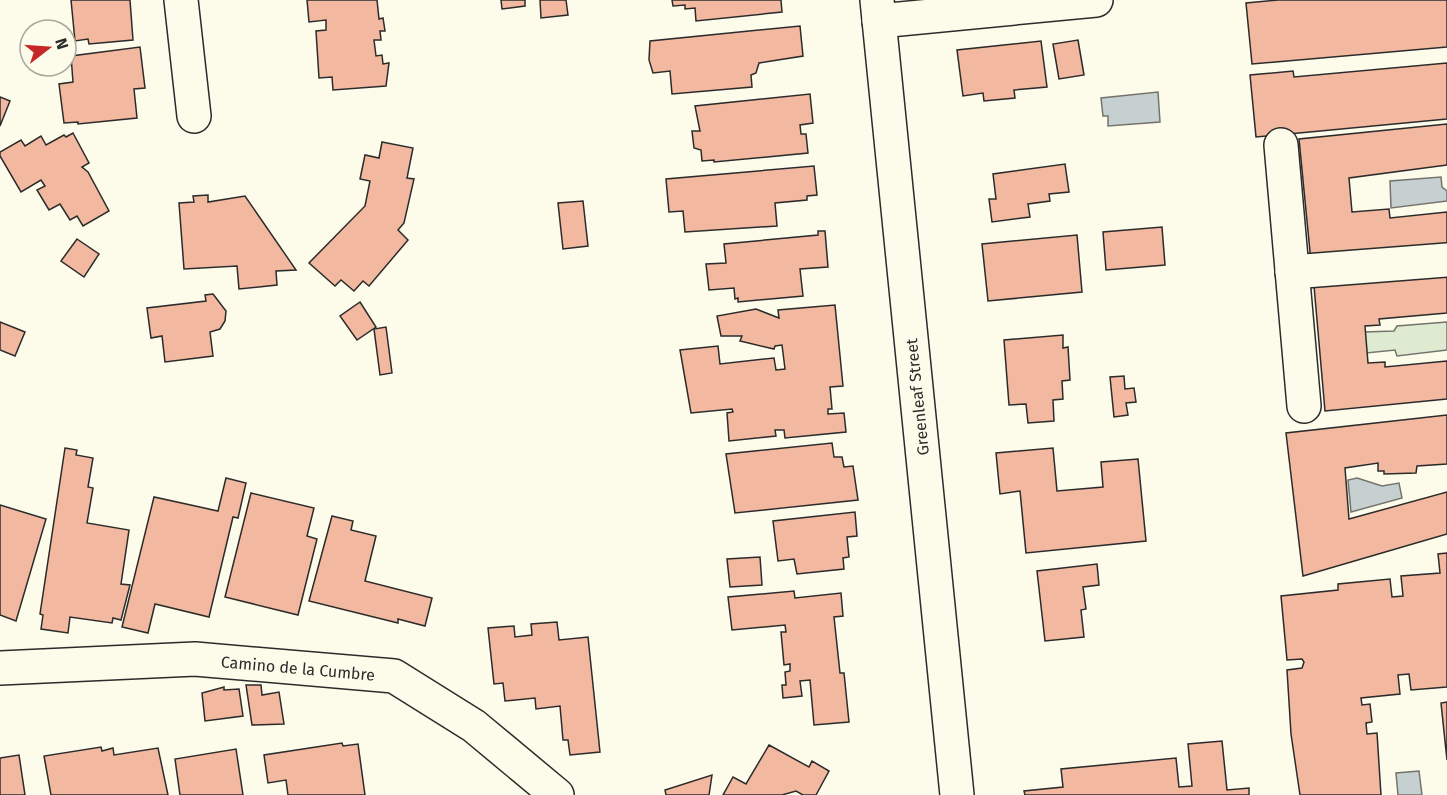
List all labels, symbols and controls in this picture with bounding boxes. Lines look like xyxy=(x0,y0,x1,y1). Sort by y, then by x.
north arrow xyxy=(18,18,78,78)
text: N xyxy=(51,36,73,52)
street label: Greenleaf Street xyxy=(902,337,933,456)
street label: Camino de la Cumbre xyxy=(220,652,376,685)

